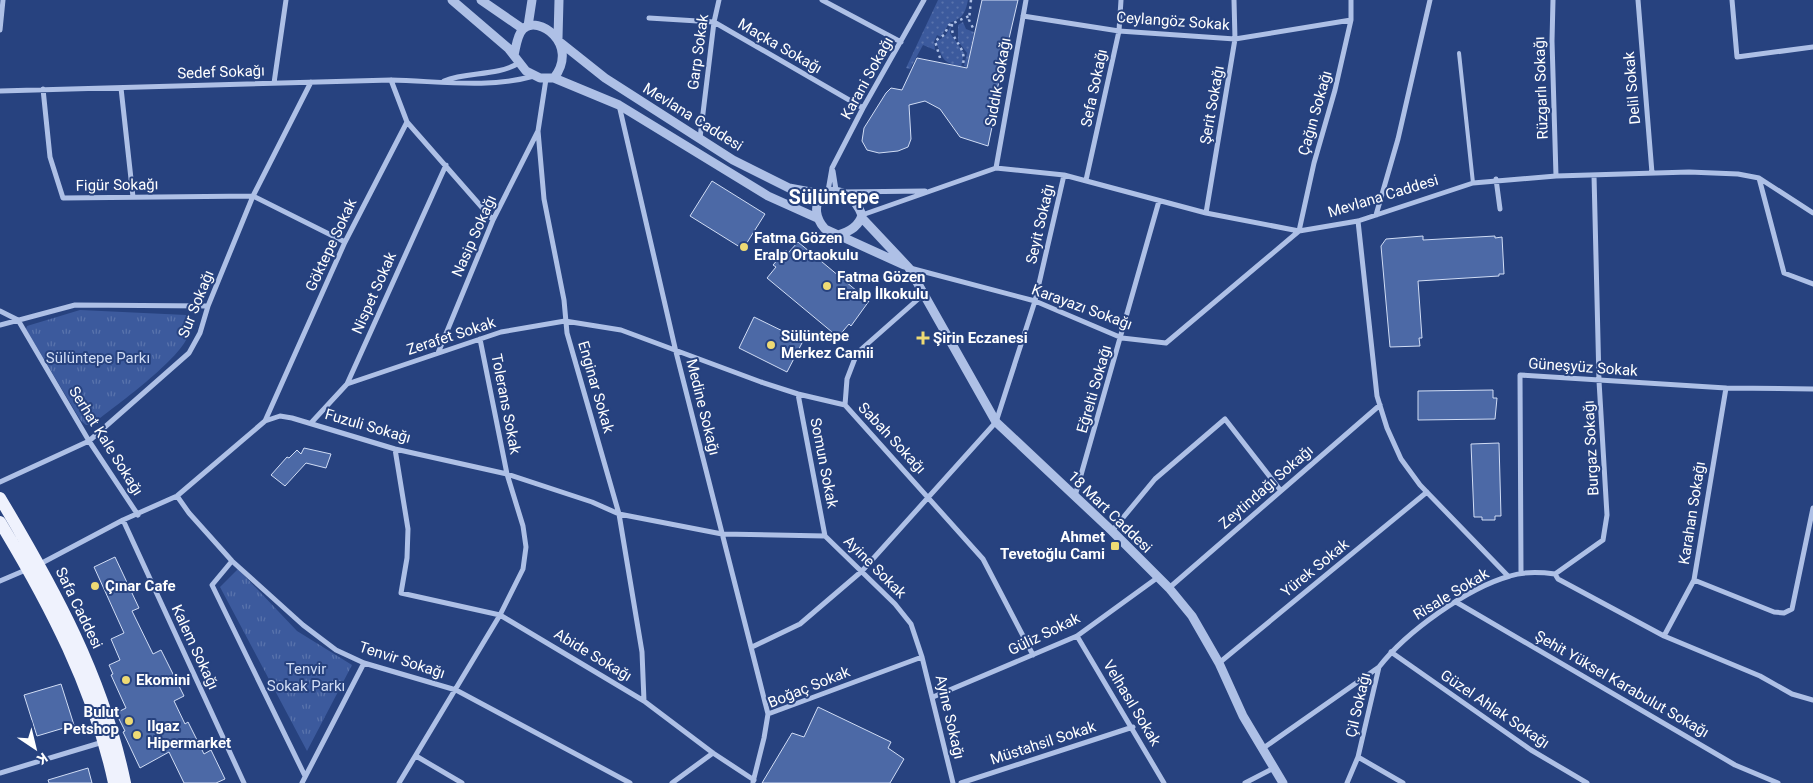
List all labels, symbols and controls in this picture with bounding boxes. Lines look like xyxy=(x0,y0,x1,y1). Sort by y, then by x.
street label: Ceylangöz Sokak xyxy=(1116,8,1231,34)
street label: Garp Sokak xyxy=(684,13,712,91)
street label: Maçka Sokağı xyxy=(735,15,825,77)
street label: Karani Sokağı xyxy=(837,34,897,122)
street label: Sıddık Sokağı xyxy=(981,36,1015,128)
street label: Rüzgarlı Sokağı xyxy=(1530,36,1552,140)
street label: Sefa Sokağı xyxy=(1077,47,1111,129)
street label: Delil Sokak xyxy=(1620,50,1644,125)
street label: Sedef Sokağı xyxy=(177,61,265,83)
street label: Şerit Sokağı xyxy=(1196,64,1228,146)
street label: Çağın Sokağı xyxy=(1294,69,1336,157)
street label: Mevlana Caddesi xyxy=(640,79,746,155)
street label: Mevlana Caddesi xyxy=(1326,171,1440,221)
street label: Figür Sokağı xyxy=(75,175,159,195)
street label: Seyit Sokağı xyxy=(1022,182,1058,266)
district label: Sülüntepe xyxy=(789,185,880,209)
street label: Nasip Sokağı xyxy=(448,192,500,280)
street label: Göktepe Sokak xyxy=(302,195,360,294)
place label: Fatma Gözen Eralp Ortaokulu xyxy=(754,229,858,264)
marker: Fatma Gözen Eralp Ortaokulu xyxy=(738,241,750,253)
street label: Nispet Sokak xyxy=(348,249,400,337)
street label: Sur Sokağı xyxy=(174,268,218,340)
place label: Fatma Gözen Eralp İlkokulu xyxy=(837,268,928,303)
marker: Fatma Gözen Eralp İlkokulu xyxy=(821,280,833,292)
street label: Karayazı Sokağı xyxy=(1029,280,1135,334)
street label: Zerafet Sokak xyxy=(404,313,498,359)
place label: Sülüntepe Merkez Camii xyxy=(781,327,874,362)
place label: Şirin Eczanesi xyxy=(933,329,1028,347)
marker: Şirin Eczanesi xyxy=(917,332,929,344)
street label: Enginar Sokak xyxy=(574,339,618,435)
marker: Sülüntepe Merkez Camii xyxy=(765,339,777,351)
street label: Eğrelti Sokağı xyxy=(1073,343,1115,435)
park label: Sülüntepe Parkı xyxy=(46,349,150,367)
street label: Tolerans Sokak xyxy=(487,352,525,456)
street label: Güneşyüz Sokak xyxy=(1528,354,1639,380)
street label: Medine Sokağı xyxy=(682,357,724,457)
street label: Serhat Kale Sokağı xyxy=(65,383,147,499)
street label: Sabah Sokağı xyxy=(854,399,930,477)
street label: Burgaz Sokağı xyxy=(1580,400,1602,496)
street label: Fuzuli Sokağı xyxy=(323,405,413,447)
street label: Somun Sokak xyxy=(806,416,842,510)
street label: Zeytindağı Sokağı xyxy=(1215,441,1317,533)
street label: Karahan Sokağı xyxy=(1675,460,1709,566)
street label: 18 Mart Caddesi xyxy=(1064,467,1156,557)
place label: Ahmet Tevetoğlu Cami xyxy=(1000,528,1105,563)
street label: Ayine Sokak xyxy=(840,532,910,602)
street label: Yürek Sokak xyxy=(1277,535,1353,601)
marker: Ahmet Tevetoğlu Cami xyxy=(1109,540,1121,552)
street label: Safa Caddesi xyxy=(52,564,106,652)
street label: Risale Sokak xyxy=(1410,564,1492,624)
place label: Çınar Cafe xyxy=(105,577,176,595)
marker: Çınar Cafe xyxy=(89,580,101,592)
street label: Kalem Sokağı xyxy=(168,602,222,692)
street label: Güliz Sokak xyxy=(1005,609,1083,659)
street label: Abide Sokağı xyxy=(551,625,635,685)
street label: Şehit Yüksel Karabulut Sokağı xyxy=(1532,627,1712,741)
street label: Tenvir Sokağı xyxy=(357,638,447,682)
street label: Velhasıl Sokak xyxy=(1099,657,1165,750)
park label: Tenvir Sokak Parkı xyxy=(267,660,345,695)
street label: Boğaç Sokak xyxy=(765,662,853,712)
street label: Güzel Ahlak Sokağı xyxy=(1437,666,1553,752)
place label: Ekomini xyxy=(136,671,190,689)
street label: Çil Sokağı xyxy=(1342,671,1374,739)
street label: Ayine Sokağı xyxy=(932,673,968,761)
marker: Ekomini xyxy=(120,674,132,686)
place label: Bulut Petshop xyxy=(63,703,119,738)
marker: Bulut Petshop xyxy=(123,715,135,727)
place label: Ilgaz Hipermarket xyxy=(147,717,231,752)
street label: Müstahsil Sokak xyxy=(988,717,1098,769)
north arrow xyxy=(10,723,60,773)
marker: Ilgaz Hipermarket xyxy=(131,729,143,741)
text: K xyxy=(34,750,51,768)

